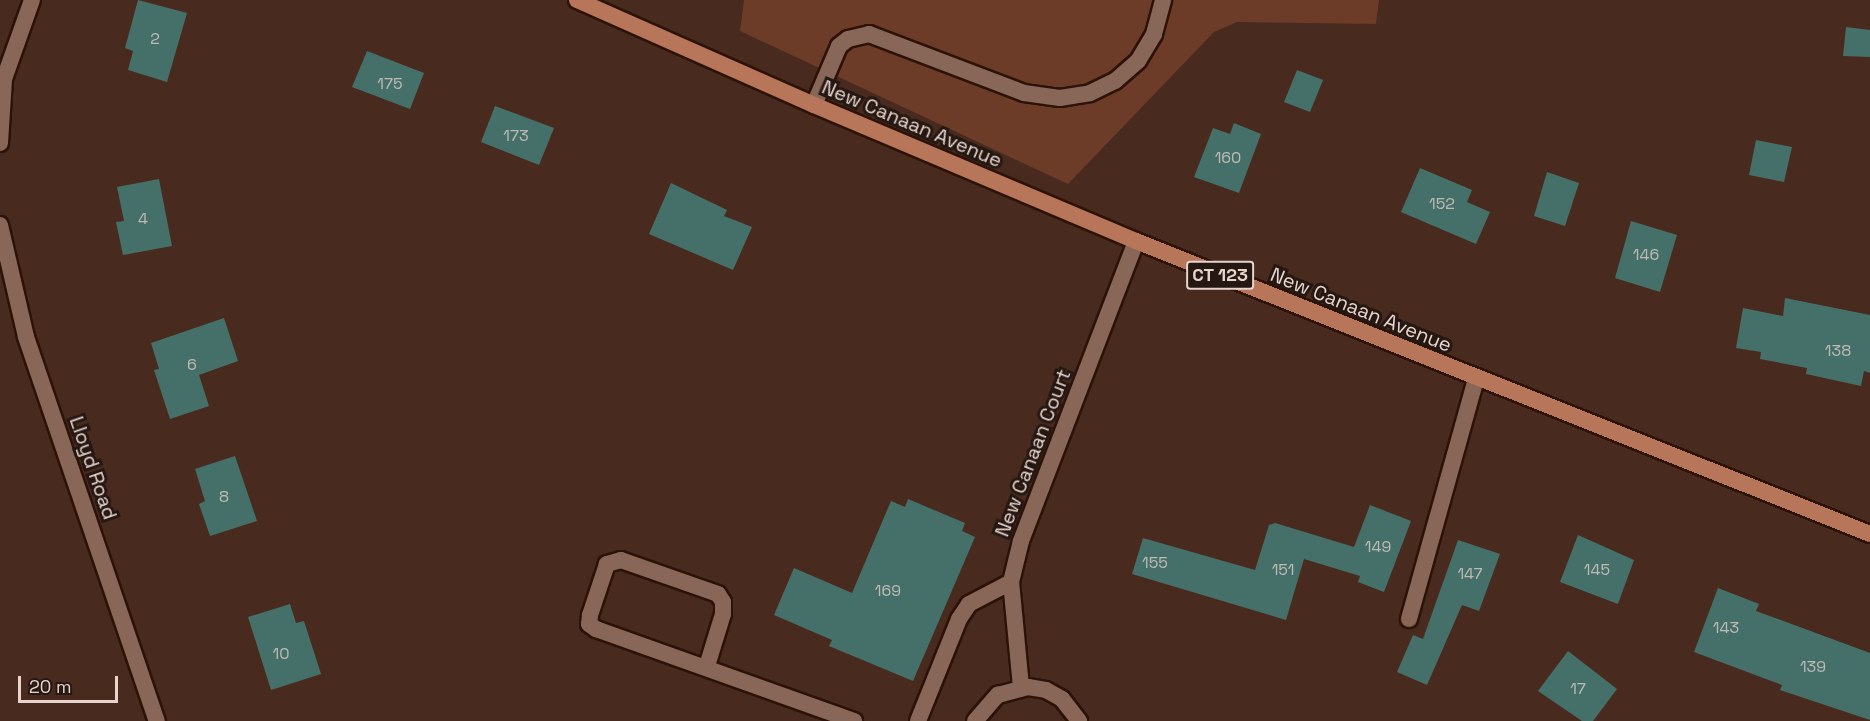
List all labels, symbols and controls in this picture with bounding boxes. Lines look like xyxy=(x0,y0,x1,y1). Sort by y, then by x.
house number: 2 xyxy=(150,29,160,49)
house number: 175 xyxy=(377,74,403,94)
street label: New Canaan Avenue xyxy=(818,75,1006,173)
house number: 173 xyxy=(503,126,529,146)
house number: 160 xyxy=(1215,148,1241,168)
house number: 152 xyxy=(1429,194,1455,214)
house number: 4 xyxy=(138,209,148,229)
house number: 146 xyxy=(1633,245,1659,265)
road number: CT 123 xyxy=(1186,260,1254,290)
street label: New Canaan Avenue xyxy=(1267,263,1455,357)
house number: 138 xyxy=(1825,341,1851,361)
house number: 6 xyxy=(187,355,197,375)
street label: New Canaan Court xyxy=(990,366,1076,540)
street label: Lloyd Road xyxy=(64,413,122,523)
house number: 8 xyxy=(219,487,229,507)
house number: 149 xyxy=(1365,537,1391,557)
house number: 155 xyxy=(1142,553,1168,573)
house number: 151 xyxy=(1272,560,1294,580)
house number: 145 xyxy=(1584,560,1610,580)
house number: 147 xyxy=(1457,564,1483,584)
house number: 169 xyxy=(875,581,901,601)
house number: 143 xyxy=(1713,618,1739,638)
house number: 10 xyxy=(273,644,289,664)
house number: 139 xyxy=(1800,657,1826,677)
scale bar xyxy=(21,664,122,702)
text: 20 m xyxy=(29,675,72,698)
house number: 17 xyxy=(1570,679,1586,699)

